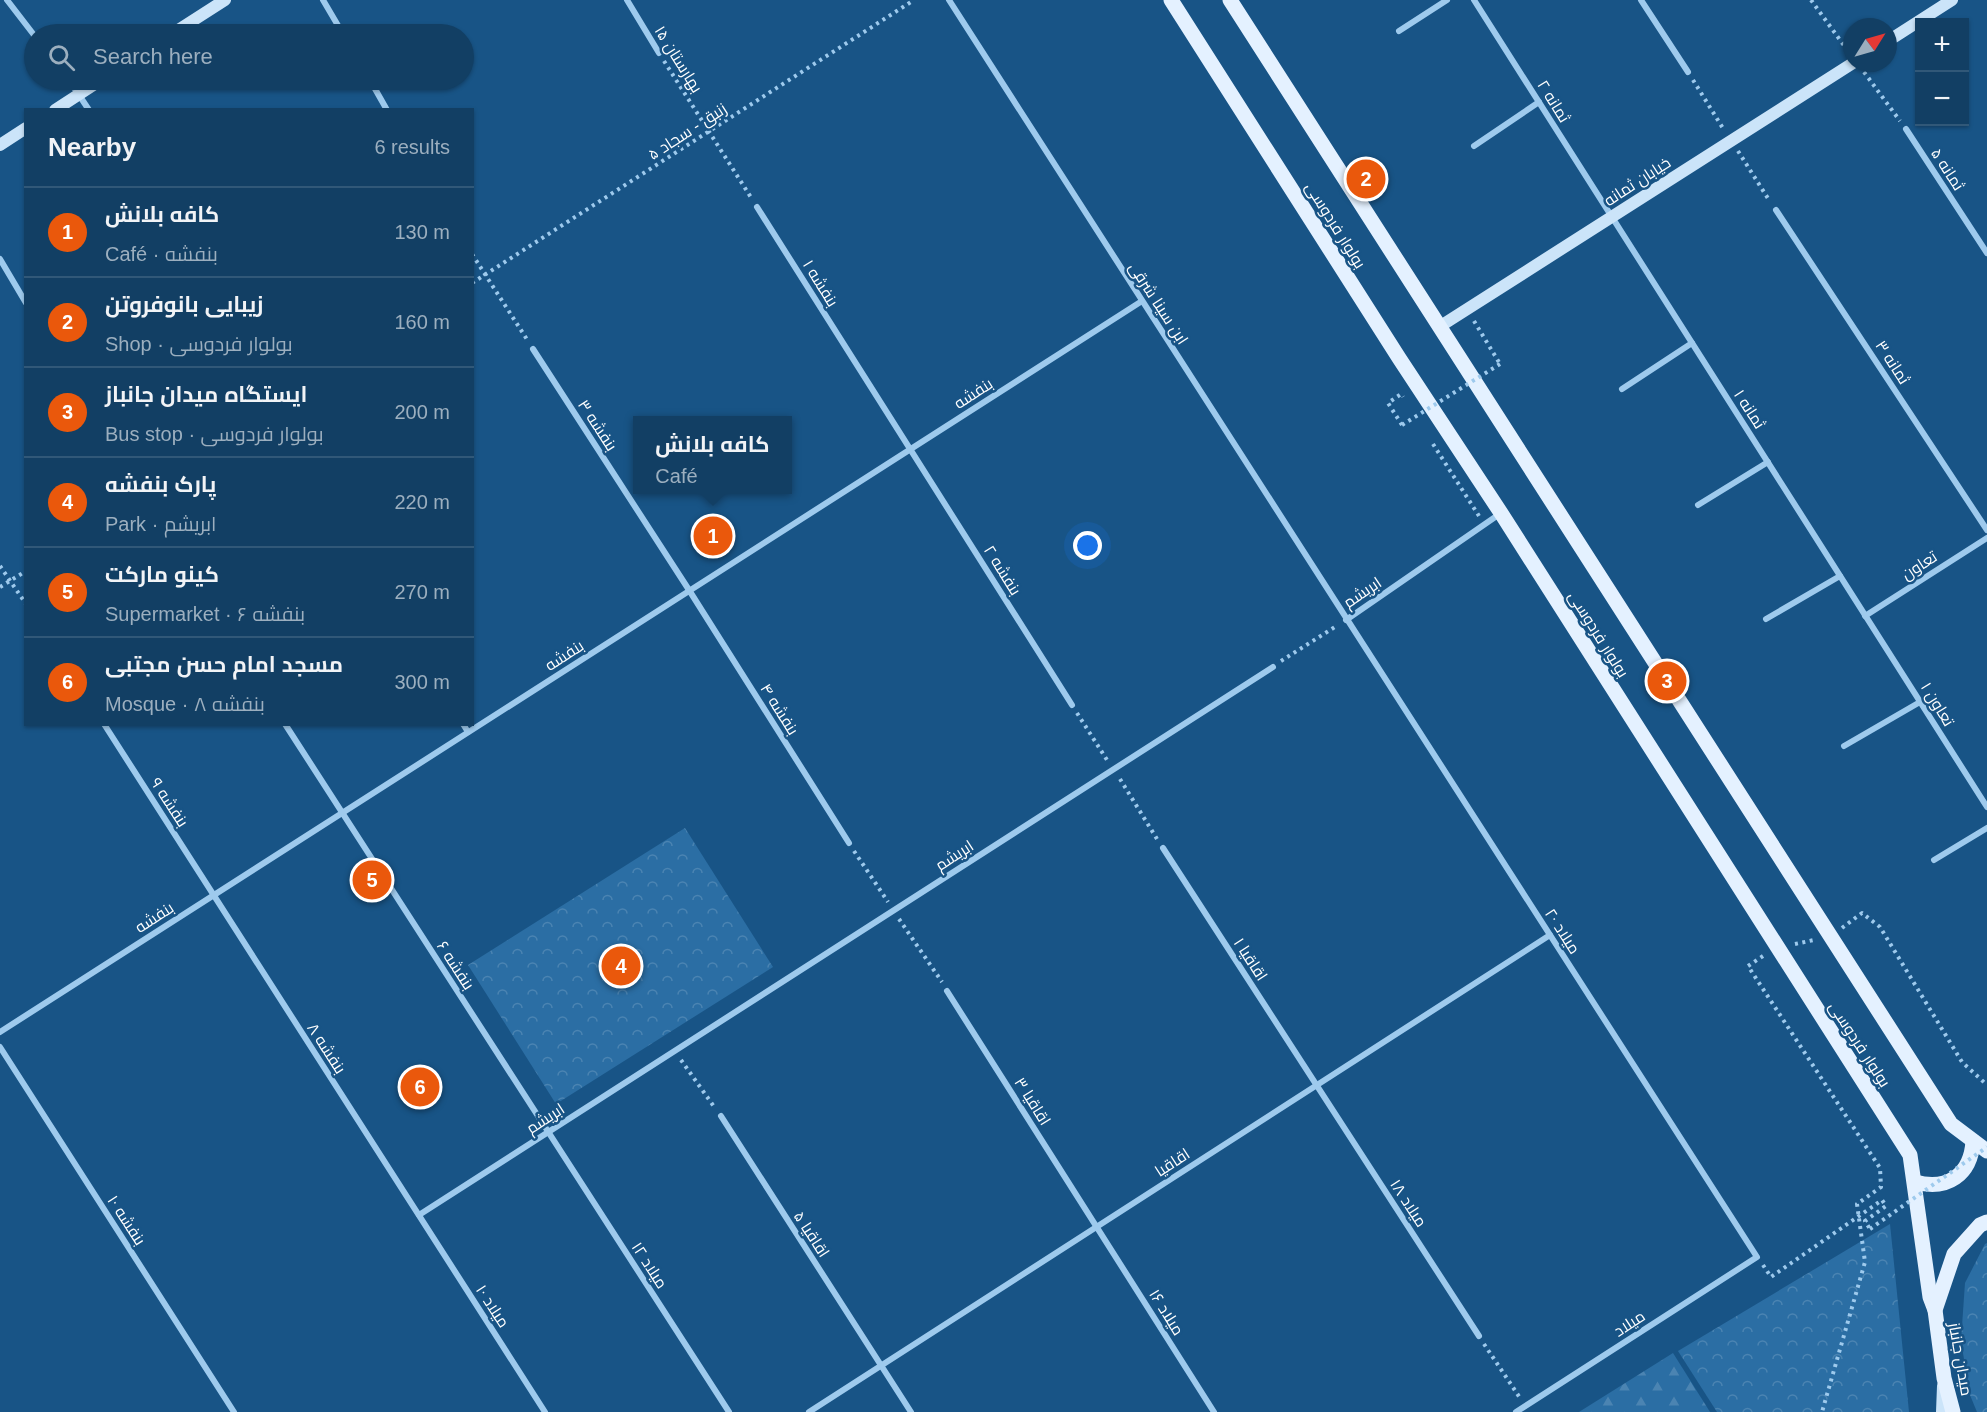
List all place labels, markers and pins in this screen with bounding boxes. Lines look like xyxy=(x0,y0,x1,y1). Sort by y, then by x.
pin: 2 xyxy=(1346,156,1386,201)
pin: 1 xyxy=(694,514,732,558)
pin: 3 xyxy=(1648,658,1686,704)
pin: 5 xyxy=(352,858,392,902)
pin: 4 xyxy=(602,944,640,988)
pin: 6 xyxy=(400,1064,440,1110)

